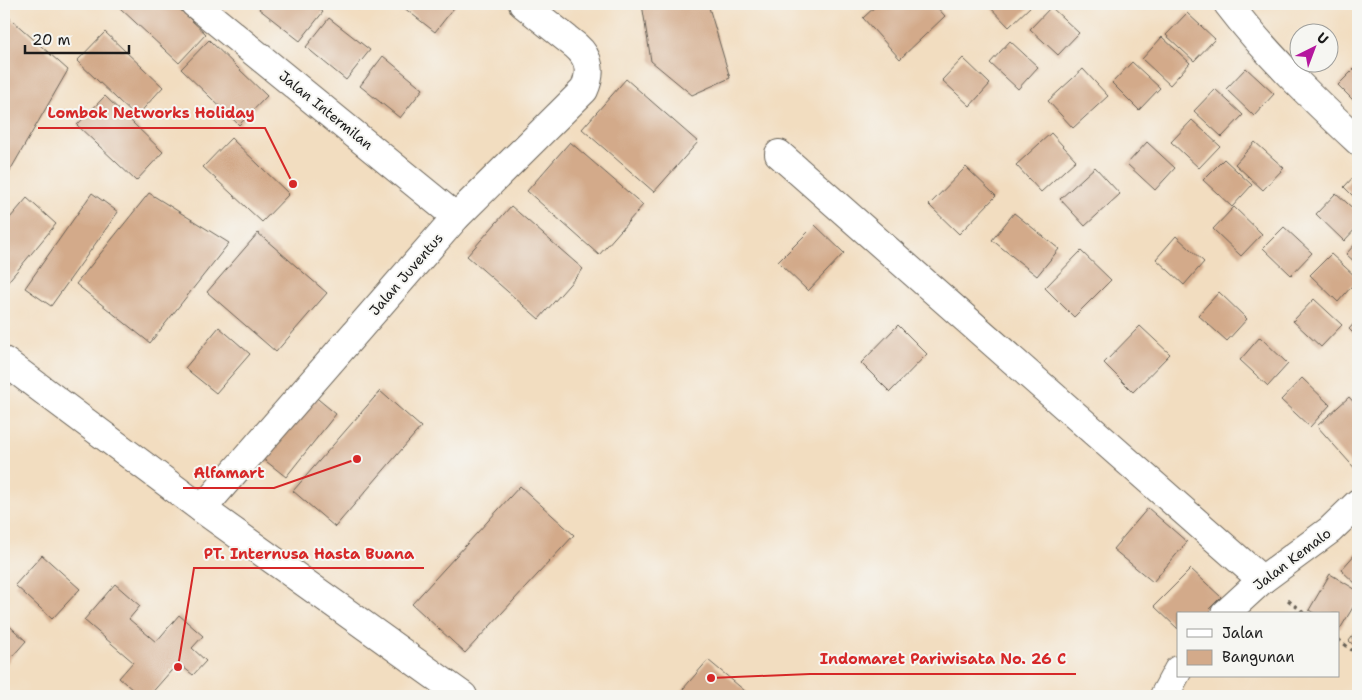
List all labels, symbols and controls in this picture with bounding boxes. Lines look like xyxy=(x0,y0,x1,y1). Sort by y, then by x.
scale bar xyxy=(25,22,129,54)
north arrow xyxy=(1290,22,1340,72)
text: U xyxy=(1313,28,1332,48)
text: 20 m xyxy=(32,30,71,50)
street label: Jalan Intermilan xyxy=(275,67,377,154)
callout: Lombok Networks Holiday xyxy=(38,98,265,128)
text: Lombok Networks Holiday xyxy=(47,103,255,123)
street label: Jalan Juventus xyxy=(365,229,447,319)
callout: Alfamart xyxy=(183,458,274,488)
text: Alfamart xyxy=(193,463,265,483)
street label: Jalan Kemalo xyxy=(1250,524,1334,594)
callout: PT. Internusa Hasta Buana xyxy=(194,538,424,568)
text: PT. Internusa Hasta Buana xyxy=(204,544,415,564)
legend xyxy=(1177,612,1340,678)
text: Jalan xyxy=(1222,623,1263,643)
callout: Indomaret Pariwisata No. 26 C xyxy=(810,644,1076,674)
text: Bangunan xyxy=(1222,647,1294,667)
text: Indomaret Pariwisata No. 26 C xyxy=(820,649,1066,669)

